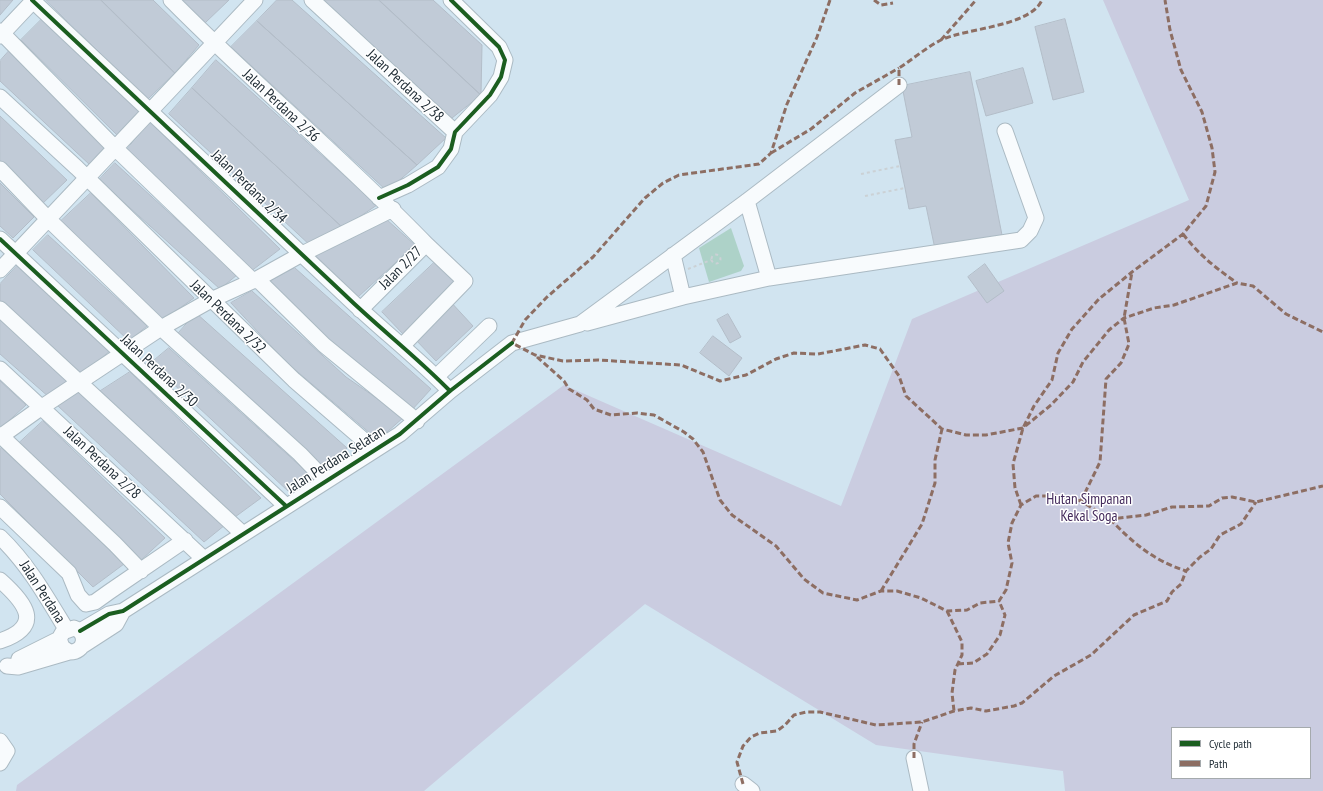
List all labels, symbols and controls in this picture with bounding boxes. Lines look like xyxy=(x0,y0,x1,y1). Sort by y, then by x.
street label: Jalan Perdana 2/38 xyxy=(363,46,447,126)
street label: Jalan Perdana 2/36 xyxy=(239,66,323,146)
street label: Jalan Perdana 2/34 xyxy=(207,146,291,228)
street label: Jalan 2/27 xyxy=(376,243,426,293)
street label: Jalan Perdana 2/32 xyxy=(186,276,270,358)
street label: Jalan Perdana 2/30 xyxy=(117,331,201,411)
street label: Jalan Perdana 2/28 xyxy=(60,423,144,503)
street label: Jalan Perdana Selatan xyxy=(283,423,389,497)
park label: Hutan Simpanan Kekal Soga xyxy=(1046,491,1132,526)
street label: Jalan Perdana xyxy=(15,557,69,627)
legend xyxy=(1171,727,1311,779)
text: Cycle path xyxy=(1209,736,1252,751)
text: Path xyxy=(1209,756,1227,771)

